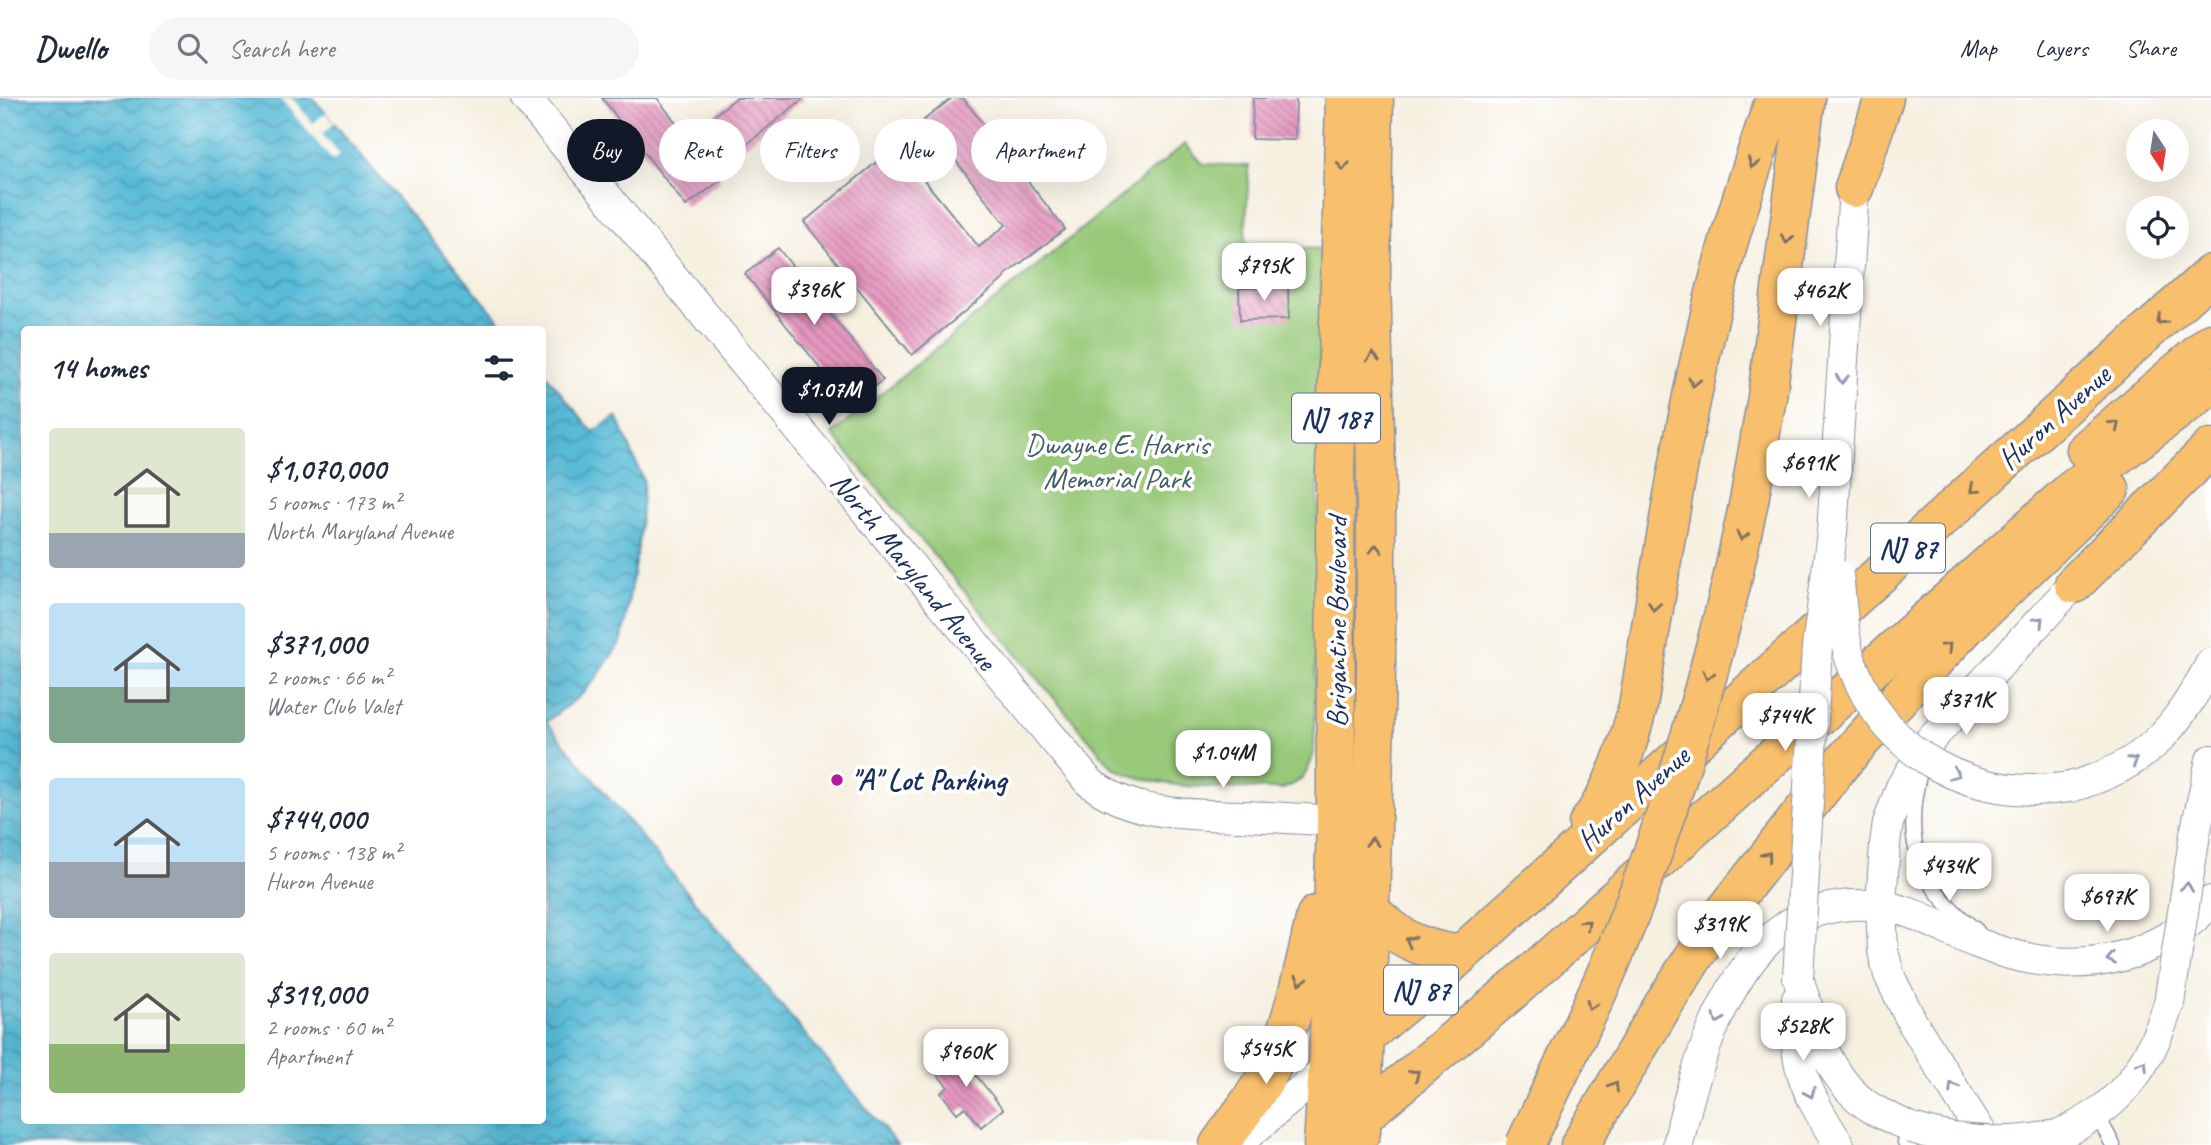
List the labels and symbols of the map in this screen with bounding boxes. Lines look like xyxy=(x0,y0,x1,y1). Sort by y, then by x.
north arrow xyxy=(2126,119,2189,182)
one-way arrow xyxy=(1747,156,1761,168)
one-way arrow xyxy=(1336,161,1351,172)
one-way arrow xyxy=(1780,233,1795,244)
pin: $795K xyxy=(1215,244,1313,303)
pin: $396K xyxy=(765,268,863,327)
pin: $462K xyxy=(1771,268,1869,328)
one-way arrow xyxy=(2156,312,2169,324)
one-way arrow xyxy=(1366,351,1381,362)
street label: Huron Avenue xyxy=(1990,355,2120,478)
pin: $1.07M xyxy=(772,368,886,427)
one-way arrow xyxy=(1834,374,1849,385)
one-way arrow xyxy=(1688,376,1703,388)
road number: NJ 187 xyxy=(1292,394,1380,442)
one-way arrow xyxy=(2107,421,2120,433)
park label: Dwayne E. Harris Memorial Park xyxy=(1025,425,1212,497)
pin: $691K xyxy=(1760,440,1858,500)
street label: North Maryland Avenue xyxy=(823,464,1007,679)
one-way arrow xyxy=(1969,481,1982,493)
street label: Brigantine Boulevard xyxy=(1317,512,1355,728)
road number: NJ 87 xyxy=(1871,524,1945,573)
one-way arrow xyxy=(1735,530,1750,542)
one-way arrow xyxy=(1368,543,1384,554)
one-way arrow xyxy=(1647,600,1662,612)
one-way arrow xyxy=(2031,616,2044,629)
one-way arrow xyxy=(1939,642,1952,655)
one-way arrow xyxy=(1702,669,1716,681)
pin: $371K xyxy=(1917,678,2015,737)
pin: $744K xyxy=(1736,694,1834,753)
pin: $1.04M xyxy=(1166,730,1280,790)
street label: Huron Avenue xyxy=(1569,736,1699,859)
one-way arrow xyxy=(2125,756,2138,769)
place label: "A" Lot Parking xyxy=(851,761,1009,799)
one-way arrow xyxy=(1948,766,1960,780)
marker: "A" Lot Parking xyxy=(829,772,845,788)
one-way arrow xyxy=(1364,836,1380,846)
pin: $434K xyxy=(1900,844,1998,903)
one-way arrow xyxy=(1759,852,1772,864)
pin: $697K xyxy=(2058,874,2156,934)
one-way arrow xyxy=(2179,881,2194,893)
pin: $319K xyxy=(1671,902,1769,961)
one-way arrow xyxy=(1578,920,1591,933)
one-way arrow xyxy=(1405,936,1417,950)
one-way arrow xyxy=(2105,950,2117,965)
road number: NJ 87 xyxy=(1384,966,1458,1015)
one-way arrow xyxy=(1294,973,1309,985)
one-way arrow xyxy=(1585,998,1599,1010)
pin: $528K xyxy=(1754,1004,1852,1063)
one-way arrow xyxy=(1712,1012,1726,1024)
pin: $545K xyxy=(1217,1026,1315,1086)
pin: $960K xyxy=(917,1030,1015,1089)
one-way arrow xyxy=(2134,1060,2147,1073)
one-way arrow xyxy=(1407,1069,1419,1082)
one-way arrow xyxy=(1605,1080,1618,1093)
one-way arrow xyxy=(1948,1082,1961,1095)
one-way arrow xyxy=(1802,1086,1816,1098)

